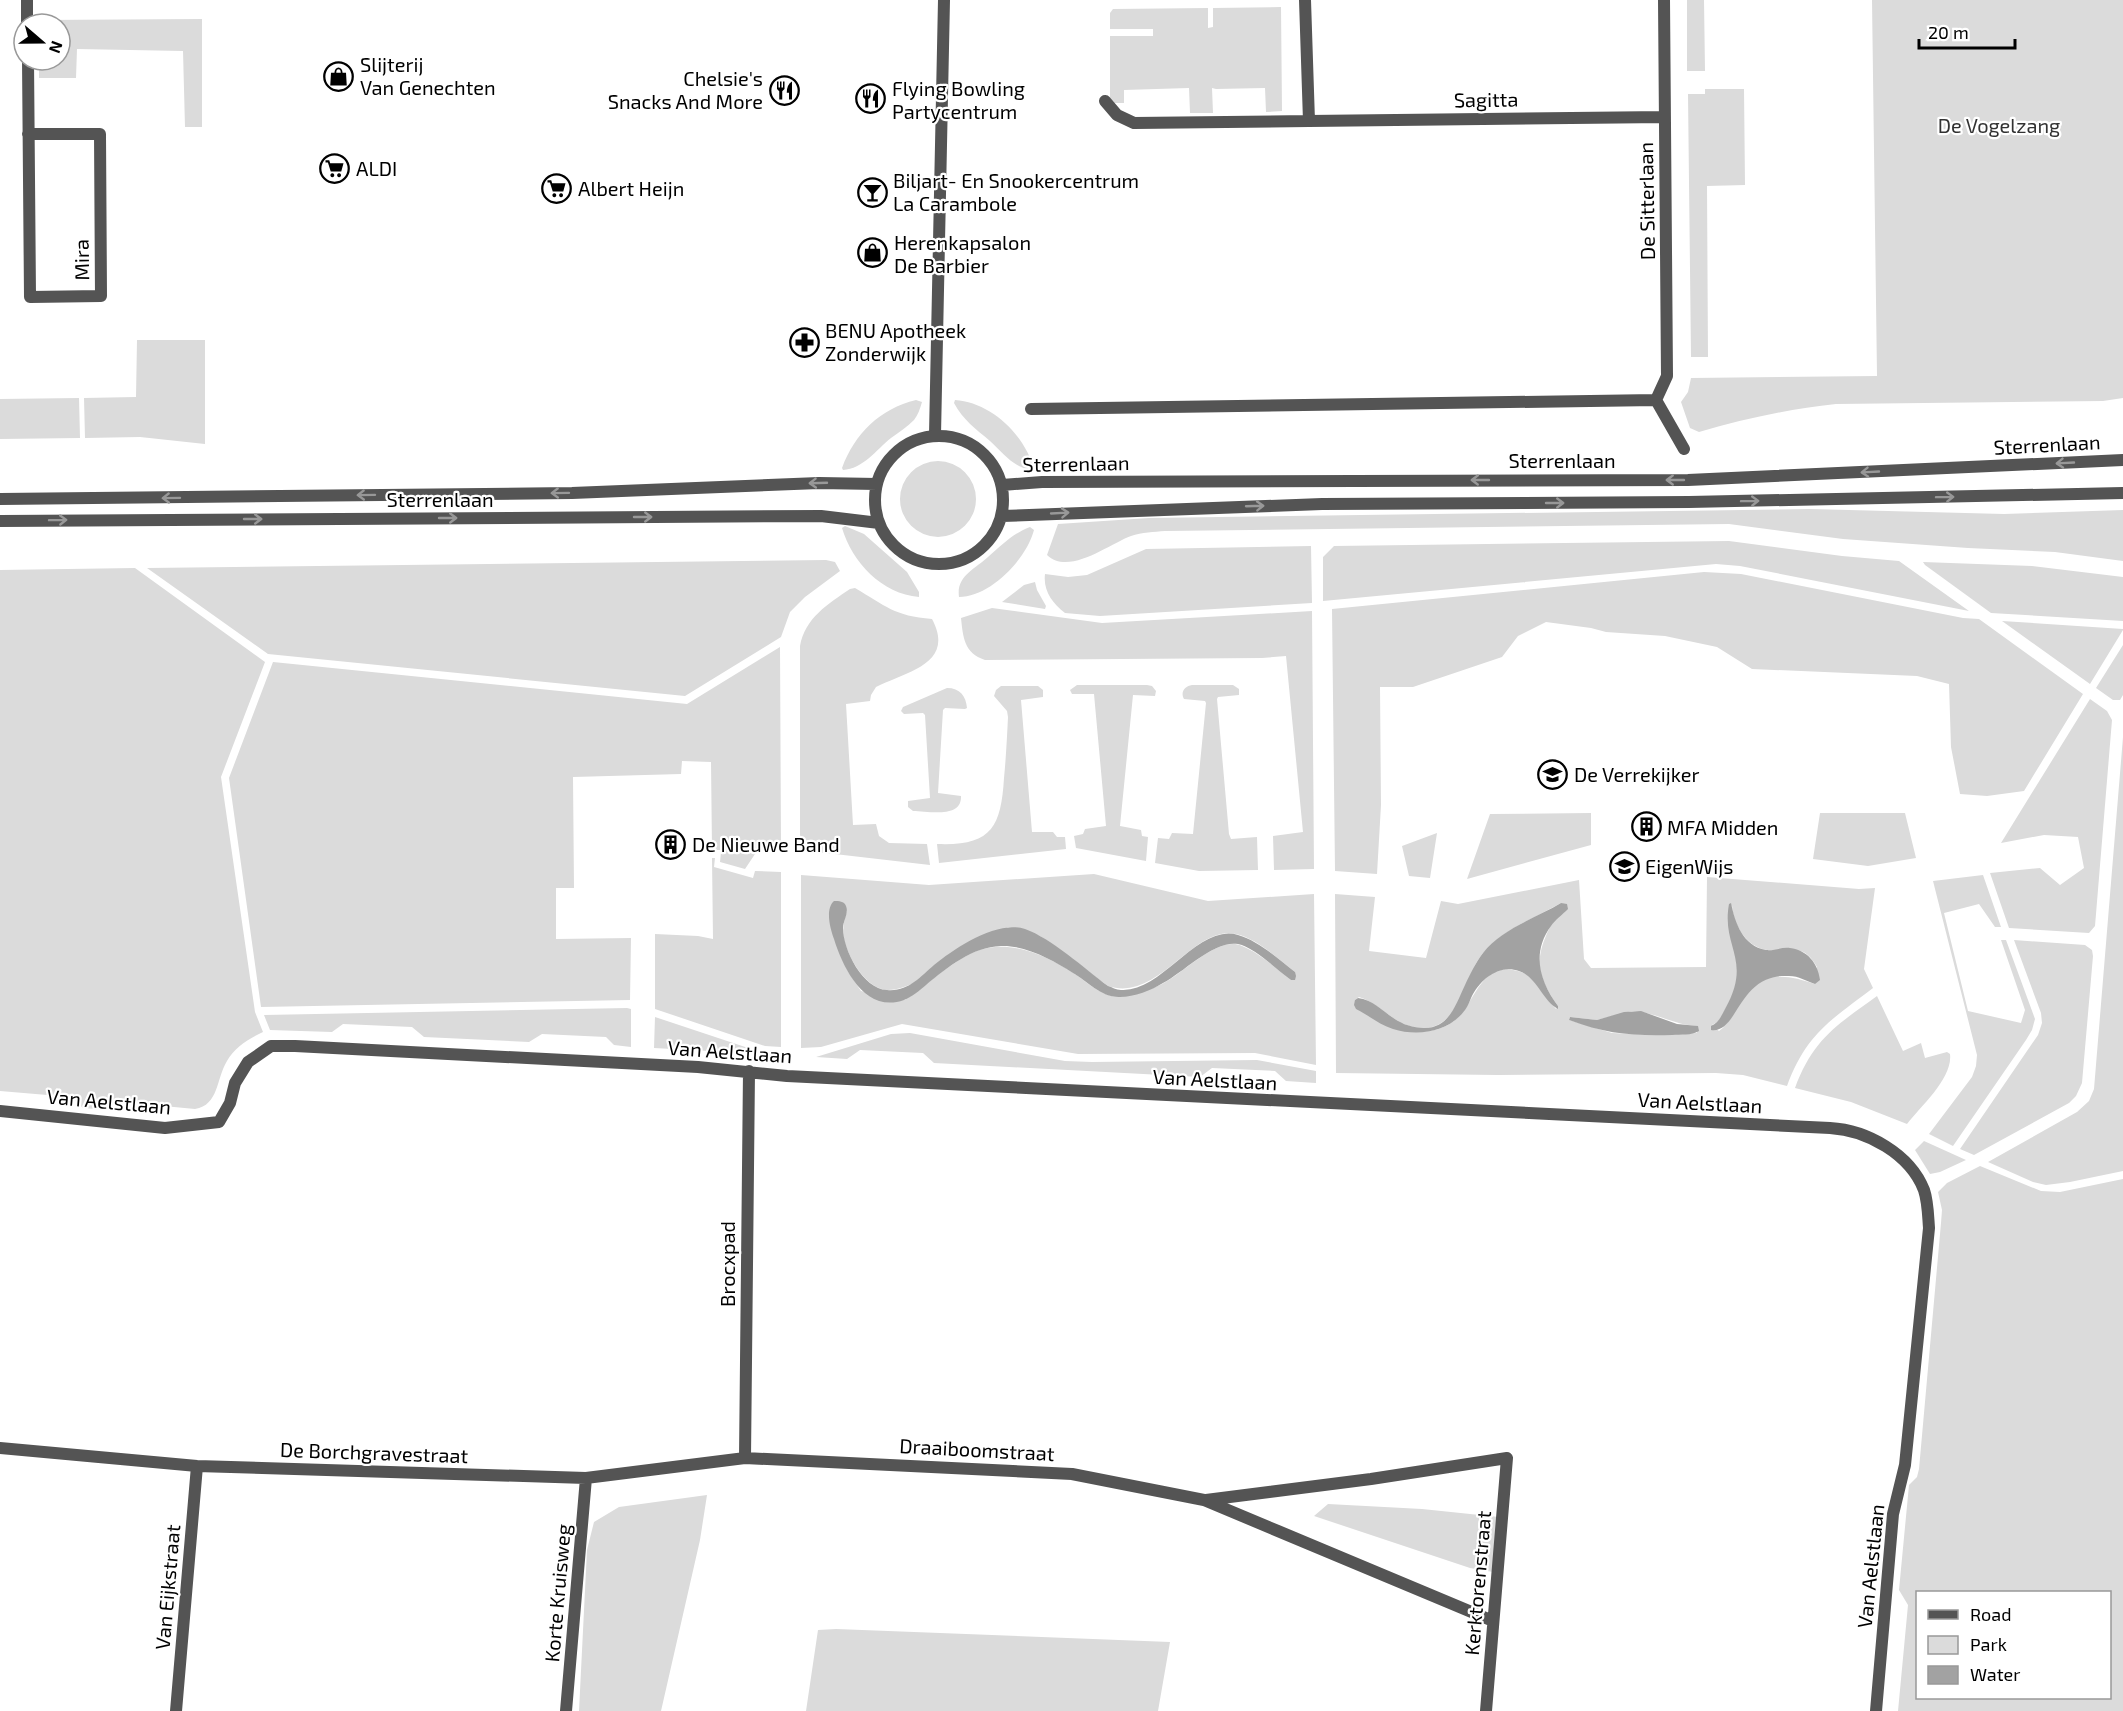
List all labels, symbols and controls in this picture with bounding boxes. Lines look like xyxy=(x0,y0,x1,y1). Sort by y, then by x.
north arrow xyxy=(12,12,72,72)
scale bar xyxy=(1919,12,2015,50)
text: 20 m xyxy=(1928,21,1969,43)
text: N xyxy=(46,39,67,56)
place label: Slijterij Van Genechten xyxy=(360,52,496,99)
shop icon: Slijterij Van Genechten xyxy=(323,60,355,92)
place label: Chelsie's Snacks And More xyxy=(608,66,763,113)
restaurant icon: Chelsie's Snacks And More xyxy=(768,74,800,106)
place label: Flying Bowling Partycentrum xyxy=(892,76,1025,123)
restaurant icon: Flying Bowling Partycentrum xyxy=(855,83,887,115)
street label: Sagitta xyxy=(1454,86,1518,112)
park label: De Vogelzang xyxy=(1938,113,2060,137)
street label: De Sitterlaan xyxy=(1633,142,1659,260)
supermarket icon: ALDI xyxy=(319,152,351,184)
place label: ALDI xyxy=(356,156,397,180)
place label: Biljart- En Snookercentrum La Carambole xyxy=(893,168,1139,215)
supermarket icon: Albert Heijn xyxy=(541,172,573,204)
place label: Albert Heijn xyxy=(578,176,684,200)
bar icon: Biljart- En Snookercentrum La Carambole xyxy=(856,176,888,208)
place label: Herenkapsalon De Barbier xyxy=(894,230,1031,277)
shop icon: Herenkapsalon De Barbier xyxy=(857,237,889,269)
street label: Mira xyxy=(69,239,93,281)
place label: BENU Apotheek Zonderwijk xyxy=(825,318,966,365)
pharmacy icon: BENU Apotheek Zonderwijk xyxy=(788,326,820,358)
street label: Sterrenlaan xyxy=(1993,429,2101,459)
street label: Sterrenlaan xyxy=(1508,448,1616,472)
street label: Sterrenlaan xyxy=(1022,450,1130,476)
one-way arrow xyxy=(2055,457,2075,469)
one-way arrow xyxy=(1860,466,1880,477)
one-way arrow xyxy=(1470,474,1490,486)
one-way arrow xyxy=(1665,474,1685,486)
one-way arrow xyxy=(809,477,829,489)
street label: Sterrenlaan xyxy=(386,487,494,511)
one-way arrow xyxy=(551,487,571,499)
one-way arrow xyxy=(356,490,376,501)
one-way arrow xyxy=(1935,491,1955,503)
one-way arrow xyxy=(161,492,181,503)
one-way arrow xyxy=(1740,495,1760,506)
one-way arrow xyxy=(1545,497,1565,508)
one-way arrow xyxy=(1245,501,1265,512)
one-way arrow xyxy=(1050,507,1070,518)
one-way arrow xyxy=(633,511,653,523)
one-way arrow xyxy=(438,512,458,524)
one-way arrow xyxy=(243,513,263,525)
one-way arrow xyxy=(48,515,68,526)
school or university icon: De Verrekijker xyxy=(1537,758,1569,790)
place label: De Verrekijker xyxy=(1574,762,1699,786)
building icon: MFA Midden xyxy=(1630,811,1662,843)
place label: MFA Midden xyxy=(1667,815,1778,839)
building icon: De Nieuwe Band xyxy=(655,828,687,860)
place label: De Nieuwe Band xyxy=(692,832,840,856)
school or university icon: EigenWijs xyxy=(1608,850,1640,882)
place label: EigenWijs xyxy=(1645,854,1733,878)
street label: Van Aelstlaan xyxy=(667,1035,793,1067)
street label: Van Aelstlaan xyxy=(1152,1064,1278,1094)
street label: Van Aelstlaan xyxy=(46,1084,172,1118)
street label: Van Aelstlaan xyxy=(1637,1087,1763,1117)
street label: Brocxpad xyxy=(715,1221,739,1307)
street label: Draaiboomstraat xyxy=(899,1433,1056,1465)
street label: De Borchgravestraat xyxy=(280,1437,469,1467)
street label: Van Aelstlaan xyxy=(1852,1503,1888,1629)
street label: Kerktorenstraat xyxy=(1459,1509,1495,1656)
street label: Van Eijkstraat xyxy=(150,1523,184,1651)
street label: Korte Kruisweg xyxy=(539,1523,575,1663)
legend xyxy=(1916,1591,2111,1699)
text: Road xyxy=(1970,1603,2011,1625)
text: Park xyxy=(1970,1633,2007,1655)
text: Water xyxy=(1970,1663,2020,1685)

